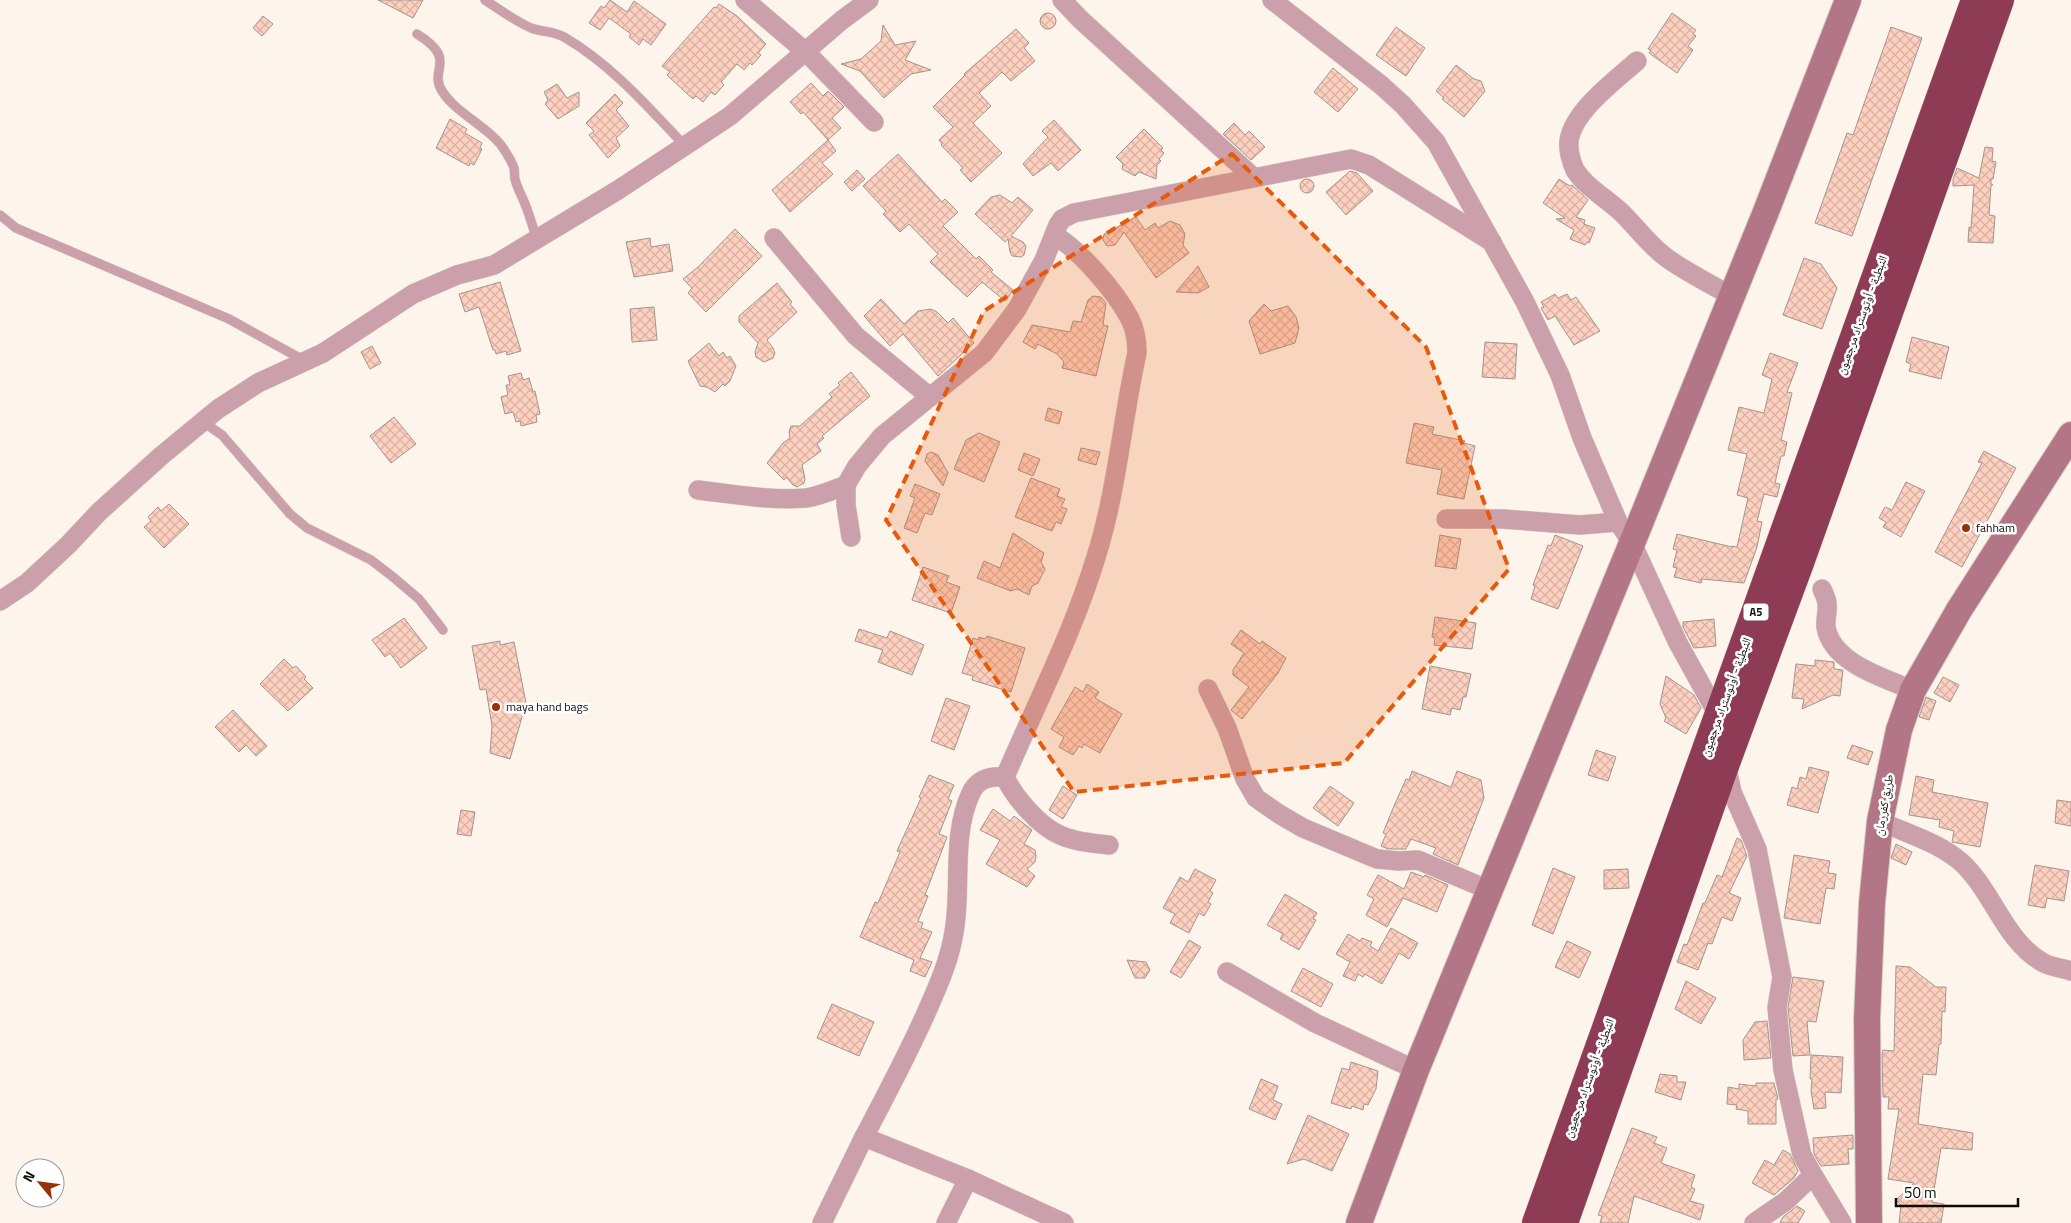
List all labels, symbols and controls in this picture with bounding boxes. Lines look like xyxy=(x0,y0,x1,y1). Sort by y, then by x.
street label: النبطية - أوتوستراد مرجعيون xyxy=(1831,252,1892,377)
place label: fahham xyxy=(1976,518,2015,537)
marker: fahham xyxy=(1960,522,1972,534)
road number: A5 xyxy=(1744,604,1768,620)
street label: النبطية - أوتوستراد مرجعيون xyxy=(1695,634,1756,759)
place label: maya hand bags xyxy=(506,697,589,716)
marker: maya hand bags xyxy=(490,701,502,713)
street label: طريق كفررمان xyxy=(1869,773,1898,837)
street label: النبطية - أوتوستراد مرجعيون xyxy=(1558,1015,1619,1140)
north arrow xyxy=(15,1158,65,1208)
text: N xyxy=(17,1167,40,1186)
scale bar xyxy=(1896,1176,2018,1208)
text: 50 m xyxy=(1904,1181,1937,1204)

